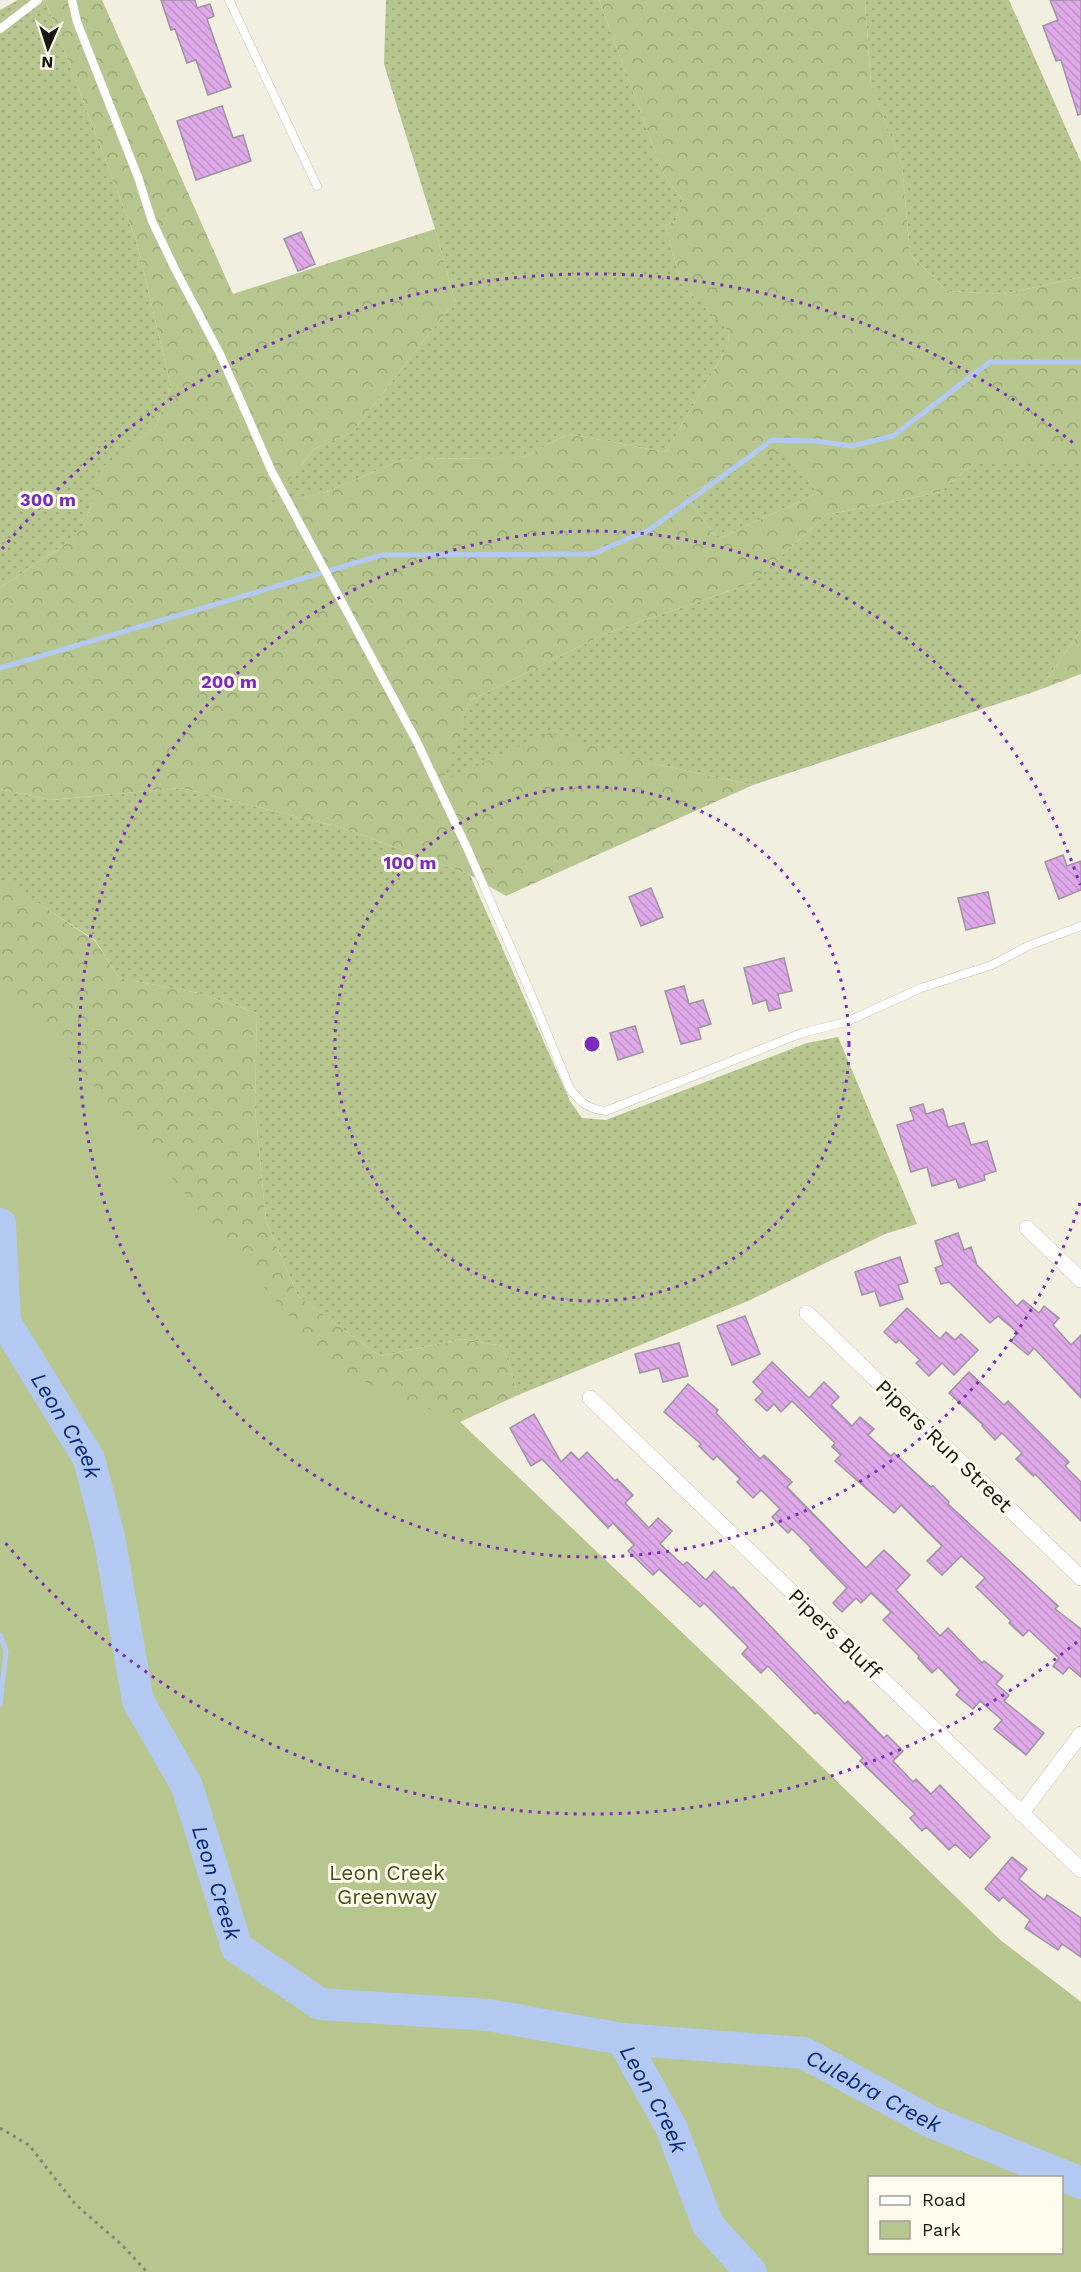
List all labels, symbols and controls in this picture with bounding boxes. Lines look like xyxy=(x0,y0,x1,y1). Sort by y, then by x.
north arrow xyxy=(18,18,78,78)
text: N xyxy=(41,53,54,72)
text: 300 m xyxy=(20,489,76,510)
text: 200 m xyxy=(201,671,257,692)
text: 100 m xyxy=(383,852,437,873)
centre of rings xyxy=(582,1034,602,1054)
water label: Leon Creek xyxy=(26,1368,106,1482)
street label: Pipers Run Street xyxy=(871,1374,1018,1517)
street label: Pipers Bluff xyxy=(784,1583,887,1685)
water label: Leon Creek xyxy=(187,1822,246,1944)
park label: Leon Creek Greenway xyxy=(329,1860,445,1909)
water label: Leon Creek xyxy=(615,2041,692,2157)
water label: Culebra Creek xyxy=(802,2045,945,2138)
legend xyxy=(868,2176,1063,2254)
text: Road xyxy=(922,2189,966,2210)
text: Park xyxy=(922,2219,961,2240)

